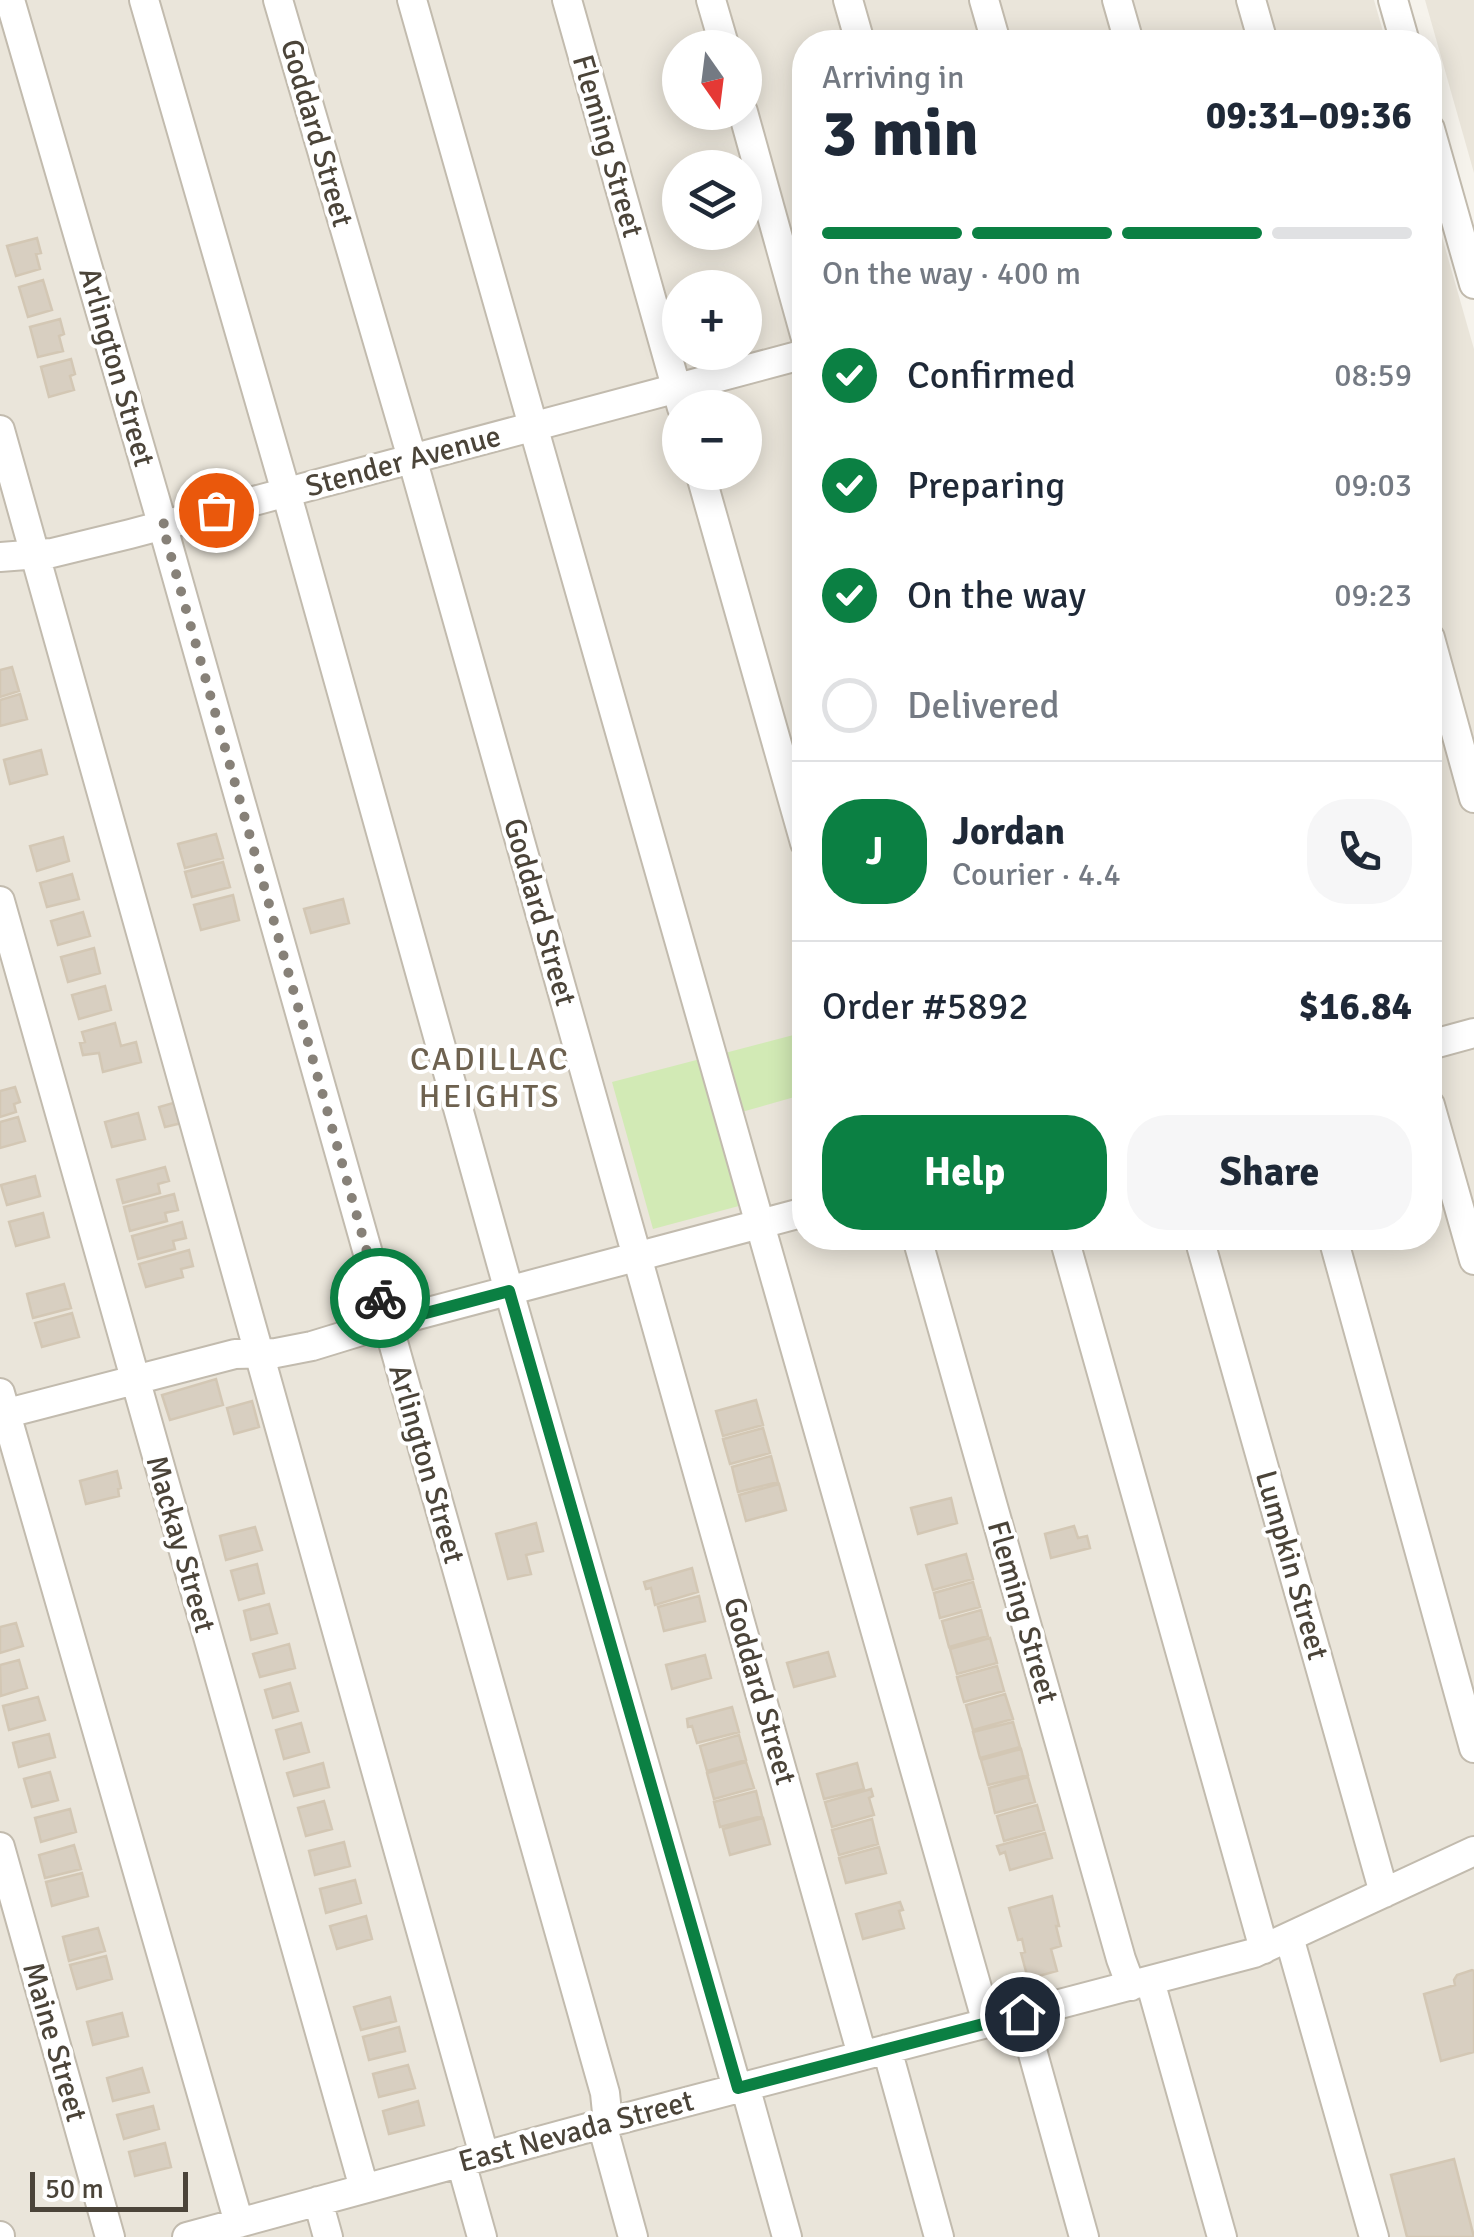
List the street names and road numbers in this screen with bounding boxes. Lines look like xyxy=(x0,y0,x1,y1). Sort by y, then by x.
street label: Goddard Street xyxy=(272,35,361,231)
street label: Fleming Street xyxy=(564,51,651,242)
street label: Arlington Street xyxy=(70,263,163,471)
street label: Stender Avenue xyxy=(301,418,505,505)
street label: Goddard Street xyxy=(495,814,584,1010)
street label: Arlington Street xyxy=(380,1360,473,1568)
street label: Mackay Street xyxy=(138,1451,223,1637)
street label: Lumpkin Street xyxy=(1247,1466,1336,1664)
street label: Fleming Street xyxy=(979,1517,1066,1708)
street label: Goddard Street xyxy=(715,1593,804,1789)
street label: Maine Street xyxy=(14,1958,95,2126)
street label: East Nevada Street xyxy=(455,2082,698,2181)

